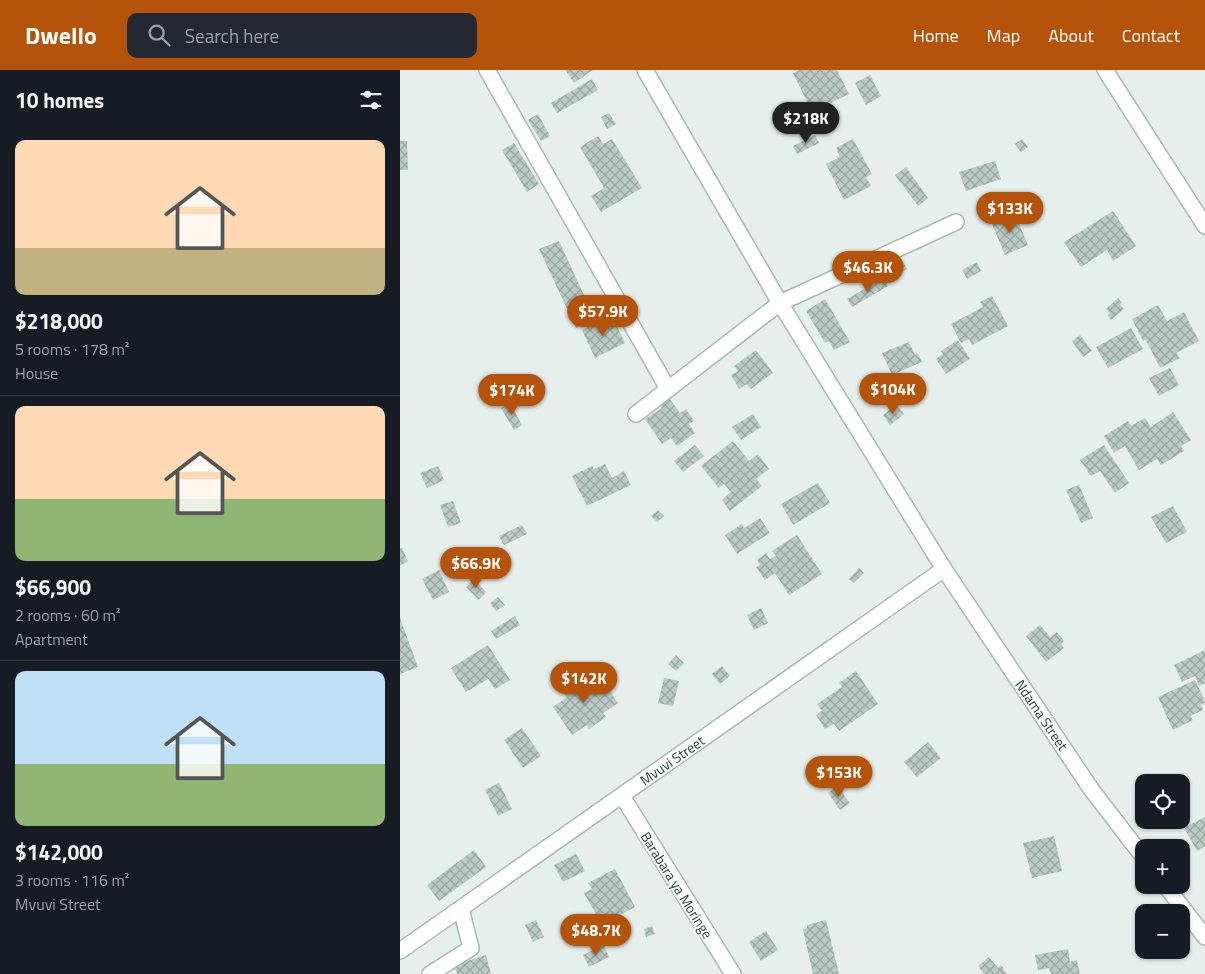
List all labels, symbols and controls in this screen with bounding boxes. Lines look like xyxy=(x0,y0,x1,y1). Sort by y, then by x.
search box xyxy=(127,13,477,58)
text: Dwello xyxy=(25,17,97,53)
icon: search xyxy=(145,21,173,49)
text: Search here xyxy=(185,21,279,50)
text: Home xyxy=(913,22,959,49)
text: Map xyxy=(987,22,1020,49)
text: About xyxy=(1048,22,1094,49)
text: Contact xyxy=(1122,22,1180,49)
text: 10 homes xyxy=(15,84,104,116)
icon: filters xyxy=(357,86,385,114)
pin: $218K xyxy=(771,102,841,144)
text: $218K xyxy=(783,106,829,130)
icon: home xyxy=(155,173,245,263)
pin: $133K xyxy=(975,191,1045,234)
text: $133K xyxy=(987,196,1033,220)
pin: $46.3K xyxy=(827,250,909,293)
text: $46.3K xyxy=(843,255,893,279)
pin: $57.9K xyxy=(562,294,644,337)
text: $57.9K xyxy=(578,299,628,323)
text: $218,000 xyxy=(15,305,103,337)
text: 5 rooms · 178 m² xyxy=(15,337,129,361)
text: House xyxy=(15,361,58,385)
pin: $104K xyxy=(858,372,928,415)
pin: $174K xyxy=(477,374,547,416)
text: $104K xyxy=(870,377,916,401)
text: $174K xyxy=(489,378,535,402)
icon: home xyxy=(155,438,245,528)
pin: $66.9K xyxy=(435,546,517,589)
text: $66.9K xyxy=(451,551,501,575)
text: $66,900 xyxy=(15,571,91,603)
text: 2 rooms · 60 m² xyxy=(15,603,120,627)
text: Apartment xyxy=(15,627,88,651)
pin: $142K xyxy=(549,662,619,704)
text: $142K xyxy=(561,666,607,690)
street label: Ndama Street xyxy=(1010,675,1074,755)
icon: home xyxy=(155,703,245,793)
street label: Mvuvi Street xyxy=(635,730,709,790)
pin: $153K xyxy=(804,756,874,798)
text: $153K xyxy=(816,760,862,784)
map controls xyxy=(1135,774,1190,959)
button: locate xyxy=(1135,774,1190,829)
street label: Barabara ya Moringe xyxy=(636,828,718,942)
text: $142,000 xyxy=(15,836,103,868)
button: + xyxy=(1135,839,1190,894)
text: 3 rooms · 116 m² xyxy=(15,868,129,892)
text: Mvuvi Street xyxy=(15,892,101,916)
button: − xyxy=(1135,904,1190,959)
pin: $48.7K xyxy=(555,914,637,956)
text: $48.7K xyxy=(571,918,621,942)

